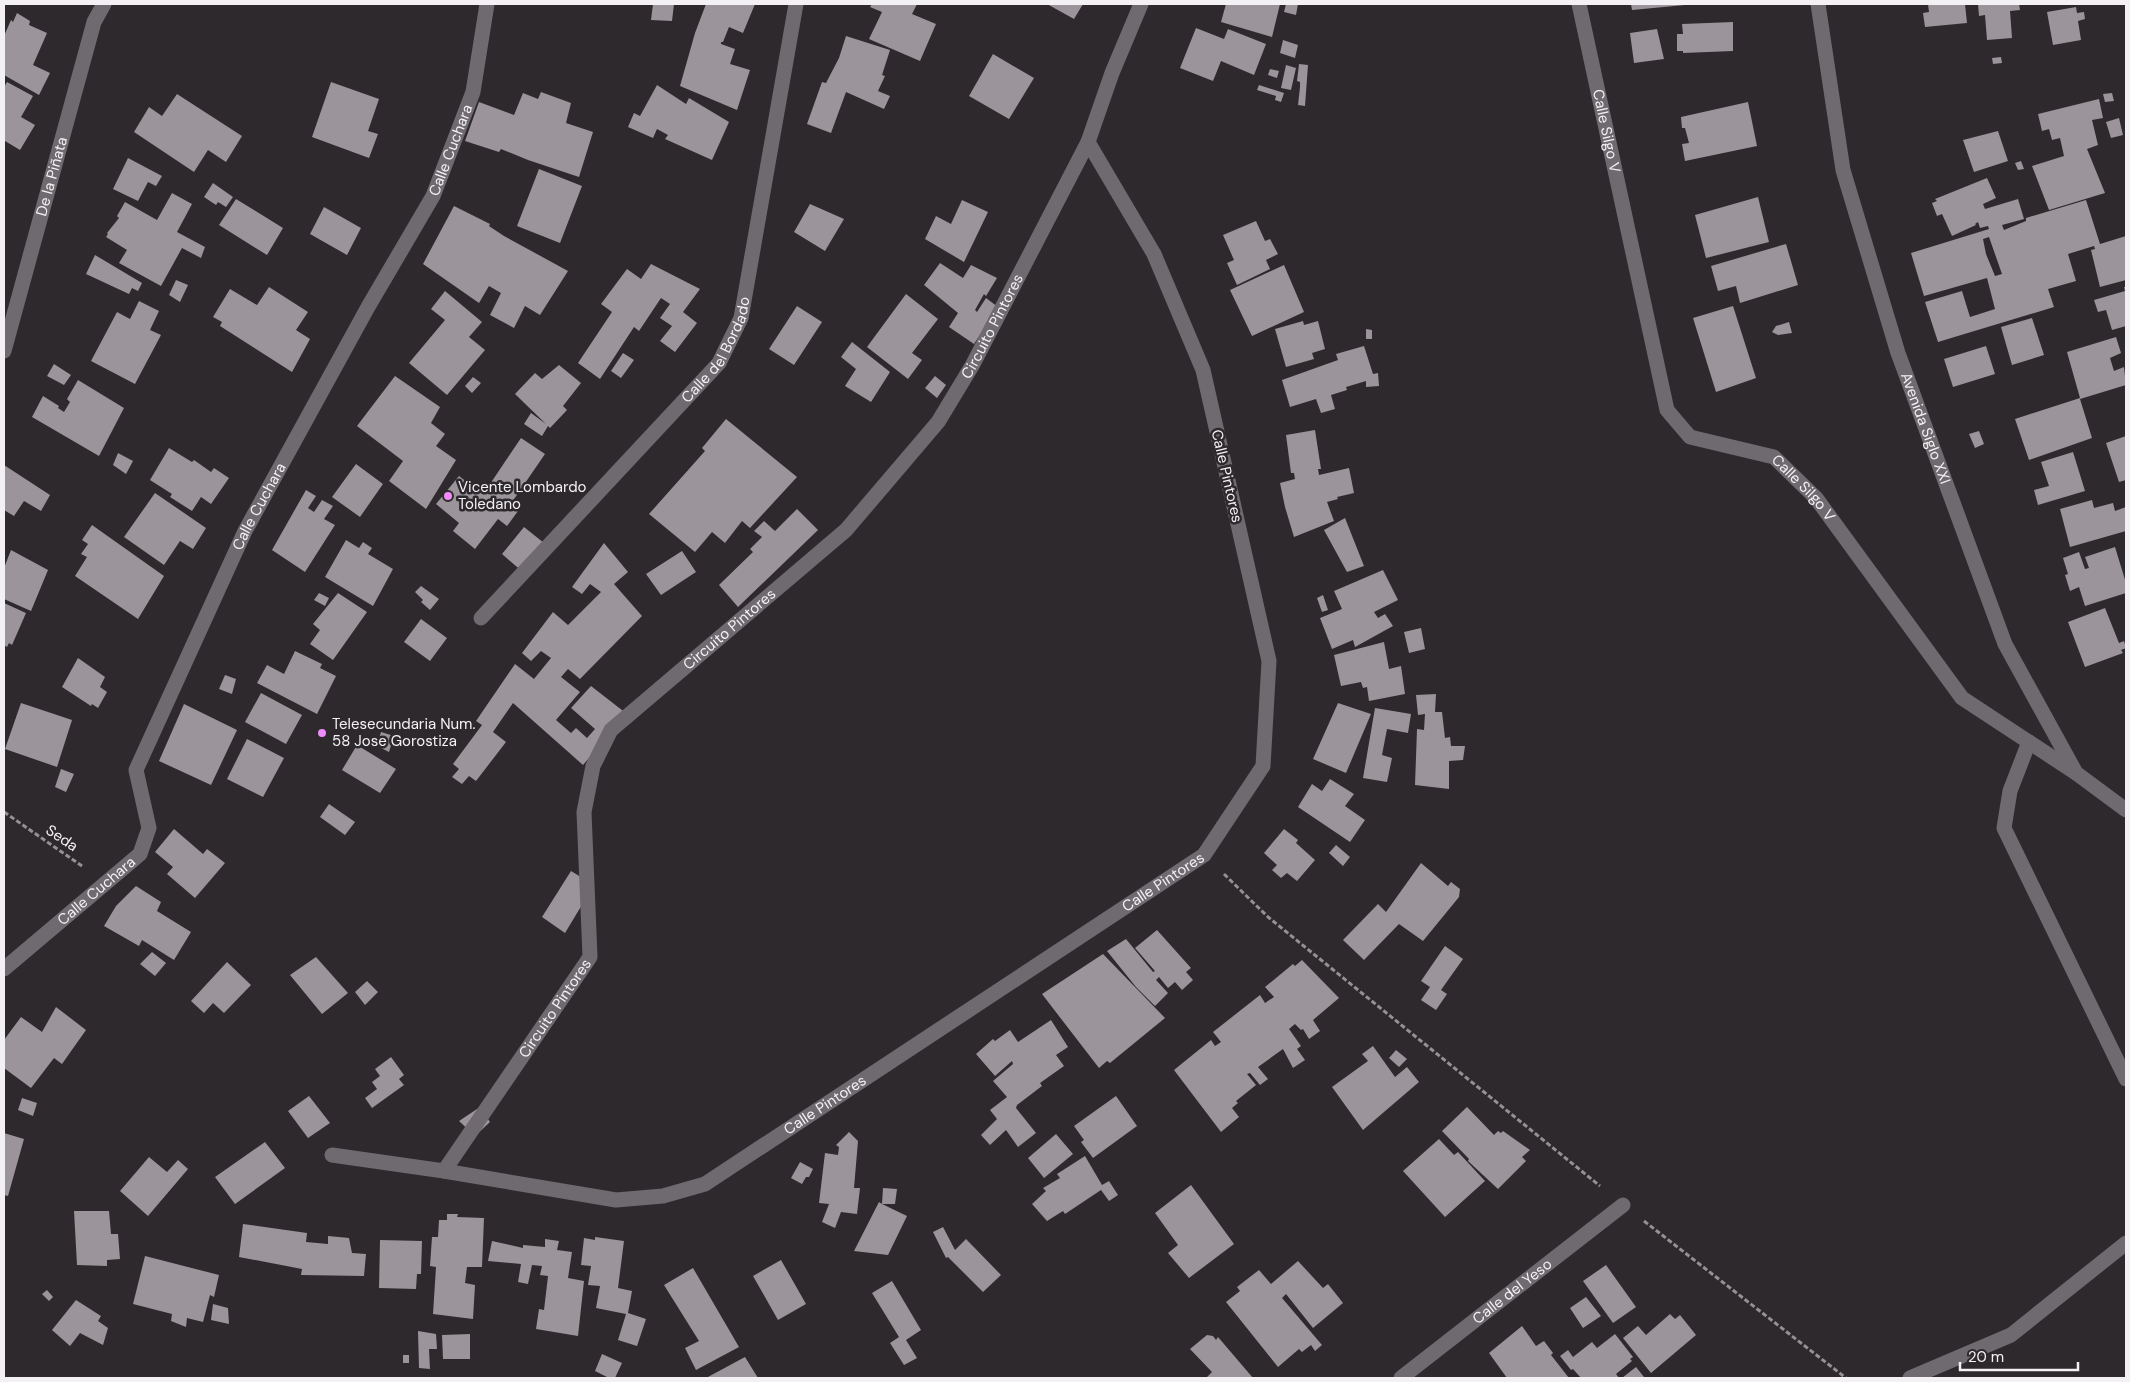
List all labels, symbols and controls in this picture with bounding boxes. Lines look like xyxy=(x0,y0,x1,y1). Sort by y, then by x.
street label: Calle Silgo V xyxy=(1588,87,1625,175)
street label: Calle Cuchara xyxy=(424,101,477,199)
street label: De la Piñata xyxy=(31,135,72,218)
street label: Circuito Pintores xyxy=(956,270,1028,383)
street label: Calle del Bordado xyxy=(677,295,755,407)
street label: Avenida Siglo XXI xyxy=(1896,369,1955,487)
street label: Calle Pintores xyxy=(1207,428,1247,524)
street label: Calle Silgo V xyxy=(1767,450,1840,525)
street label: Calle Cuchara xyxy=(228,459,291,553)
place label: Vicente Lombardo Toledano xyxy=(458,477,587,514)
marker: Vicente Lombardo Toledano xyxy=(442,490,454,502)
street label: Circuito Pintores xyxy=(679,584,780,674)
place label: Telesecundaria Num. 58 Jose Gorostiza xyxy=(332,714,475,751)
marker: Telesecundaria Num. 58 Jose Gorostiza xyxy=(316,727,328,739)
street label: Seda xyxy=(42,820,82,856)
street label: Calle Pintores xyxy=(1118,847,1208,916)
street label: Calle Cuchara xyxy=(53,852,140,930)
street label: Circuito Pintores xyxy=(514,955,596,1062)
street label: Calle Pintores xyxy=(780,1070,870,1139)
street label: Calle del Yeso xyxy=(1468,1254,1556,1329)
scale bar xyxy=(1960,1340,2078,1372)
text: 20 m xyxy=(1968,1347,2004,1367)

